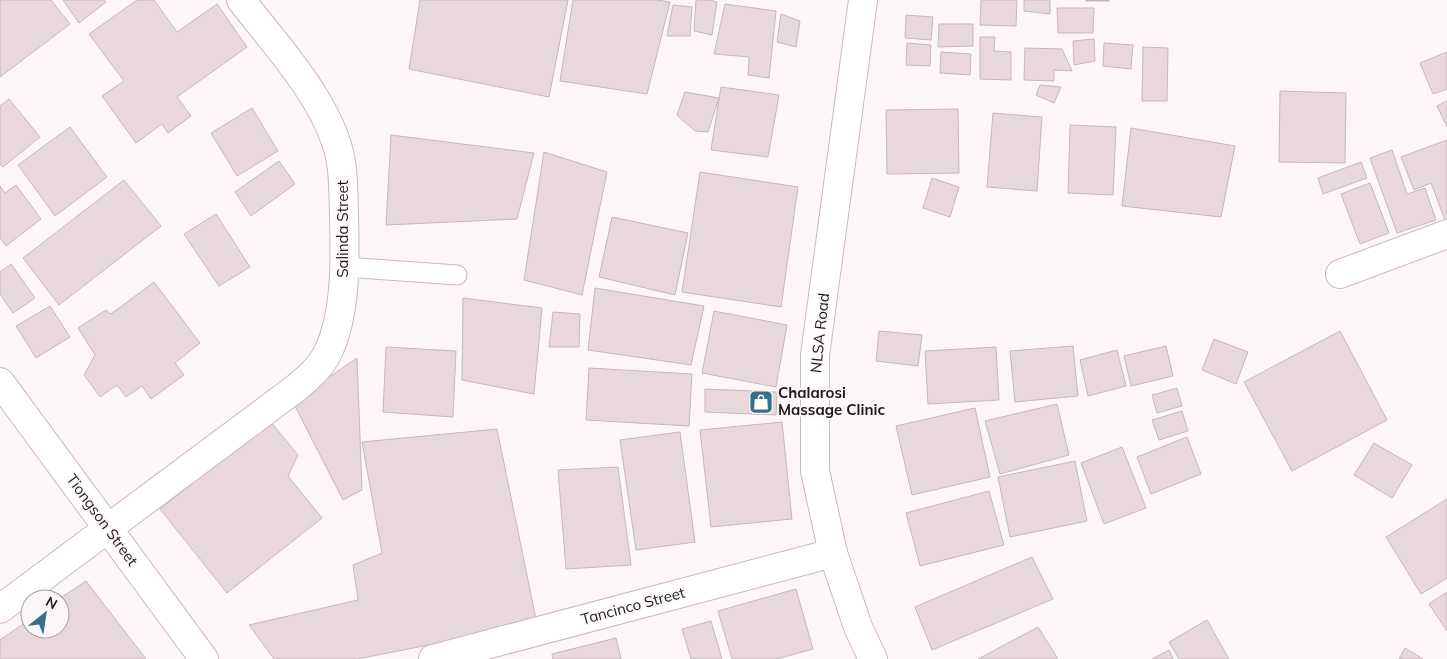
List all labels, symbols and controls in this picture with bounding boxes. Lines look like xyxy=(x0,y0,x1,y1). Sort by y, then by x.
street label: Salinda Street xyxy=(333,180,352,278)
street label: NLSA Road xyxy=(806,292,833,374)
place label: Chalarosi Massage Clinic xyxy=(778,383,885,419)
shop icon: Chalarosi Massage Clinic xyxy=(748,389,774,415)
street label: Tiongson Street xyxy=(63,470,142,569)
street label: Tancinco Street xyxy=(579,583,687,629)
north arrow xyxy=(20,589,70,639)
text: N xyxy=(42,592,61,613)

